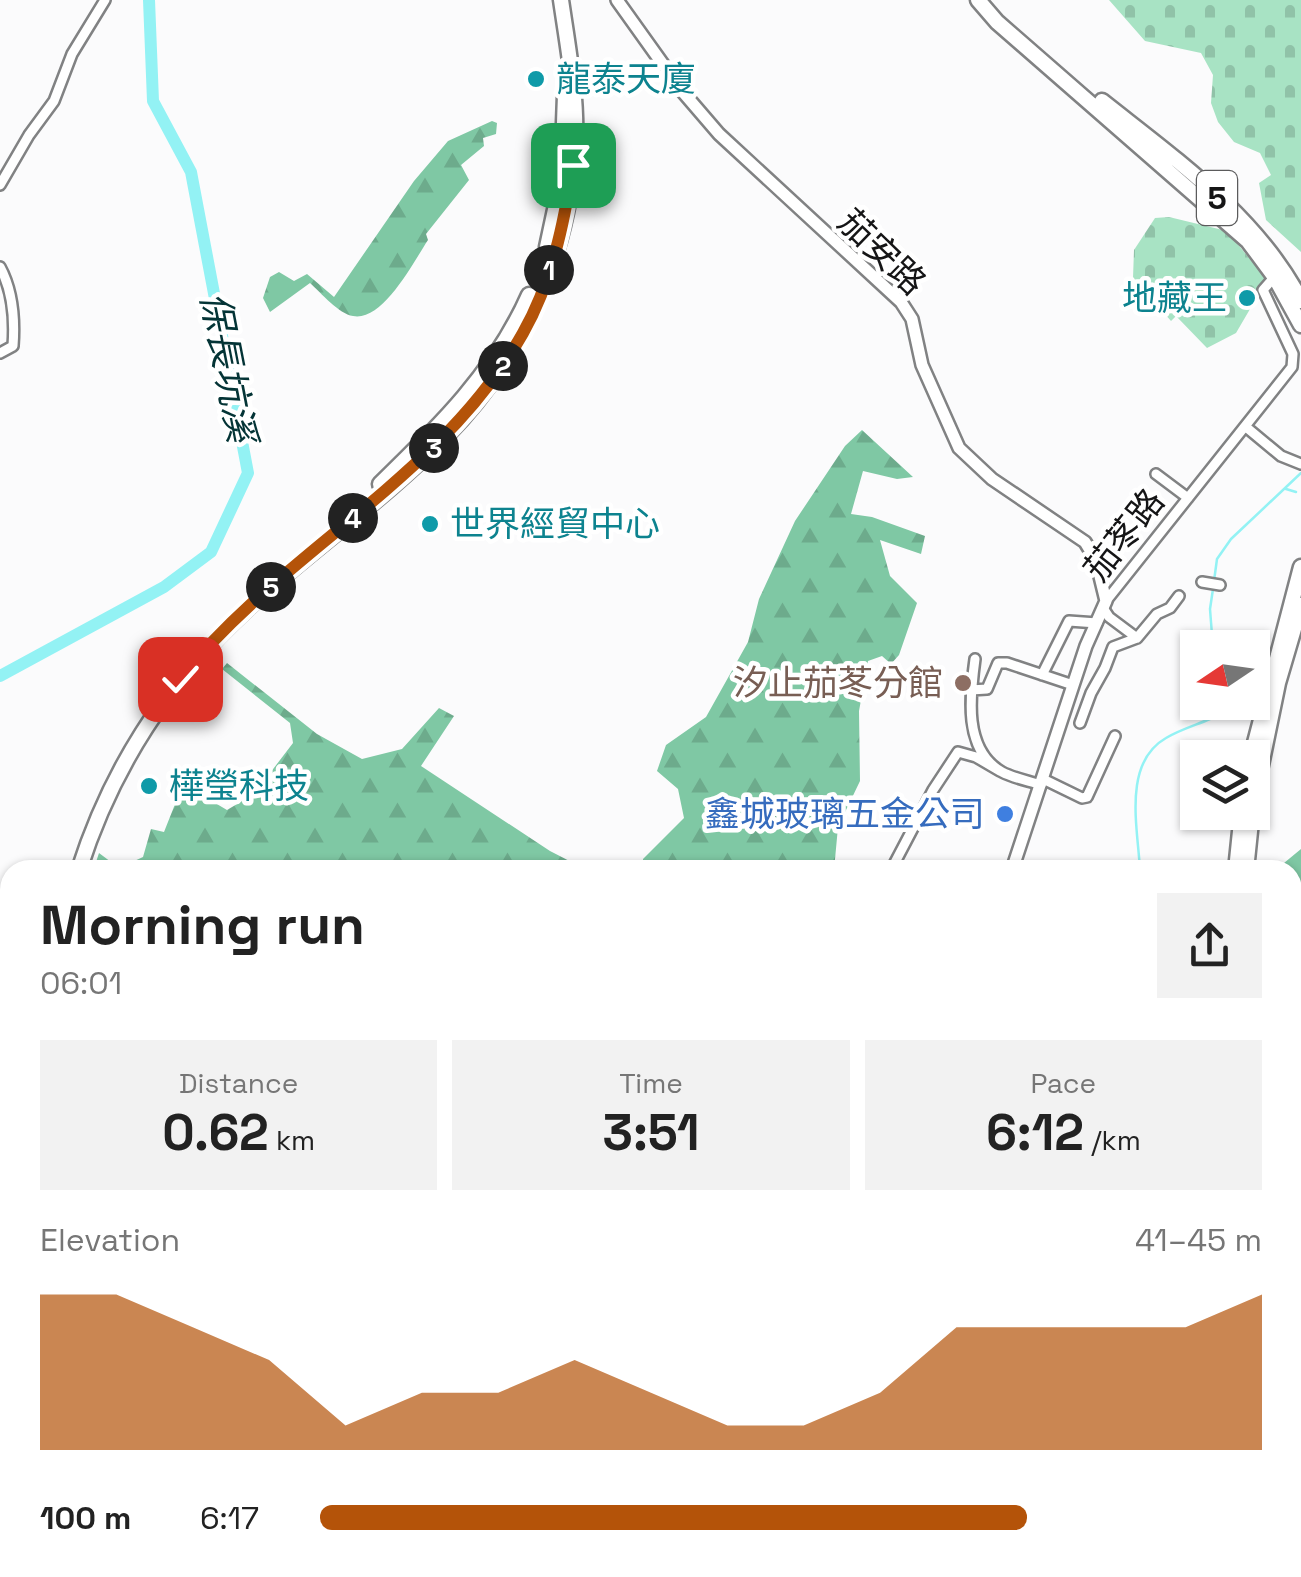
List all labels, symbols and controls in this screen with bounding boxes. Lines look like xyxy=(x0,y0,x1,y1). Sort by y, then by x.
place label: 龍泰天廈 xyxy=(556,57,696,101)
marker: 龍泰天廈 xyxy=(525,68,547,90)
pin xyxy=(531,123,616,208)
icon: arrive xyxy=(546,138,601,193)
road number: 5 xyxy=(1197,171,1237,225)
street label: 茄安路 xyxy=(829,200,935,304)
pin: 1 xyxy=(524,245,574,295)
text: 1 xyxy=(543,252,555,288)
place label: 地藏王 xyxy=(1122,276,1227,320)
marker: 地藏王 xyxy=(1236,287,1258,309)
water label: 保長坑溪 xyxy=(190,288,267,451)
pin: 2 xyxy=(478,341,528,391)
text: 2 xyxy=(495,348,511,384)
pin: 3 xyxy=(409,423,459,473)
text: 3 xyxy=(425,430,443,466)
street label: 茄苳路 xyxy=(1074,480,1174,590)
pin: 4 xyxy=(328,493,378,543)
text: 4 xyxy=(344,500,362,536)
place label: 世界經貿中心 xyxy=(450,502,660,546)
marker: 世界經貿中心 xyxy=(419,513,441,535)
pin: 5 xyxy=(246,562,296,612)
text: 5 xyxy=(263,569,279,605)
north arrow xyxy=(1180,630,1270,720)
map controls xyxy=(1180,630,1270,830)
pin xyxy=(138,637,223,722)
icon: check xyxy=(153,652,208,707)
place label: 汐止茄苳分館 xyxy=(733,661,943,705)
marker: 汐止茄苳分館 xyxy=(952,672,974,694)
button: layers xyxy=(1180,740,1270,830)
place label: 樺瑩科技 xyxy=(169,764,309,808)
marker: 樺瑩科技 xyxy=(138,775,160,797)
place label: 鑫城玻璃五金公司 xyxy=(705,792,985,836)
marker: 鑫城玻璃五金公司 xyxy=(994,803,1016,825)
text: Morning run xyxy=(40,890,365,960)
button: share xyxy=(1157,893,1262,998)
text: 06:01 xyxy=(40,963,122,1003)
text: Distance xyxy=(179,1065,298,1101)
text: Time xyxy=(619,1065,683,1101)
text: Pace xyxy=(1031,1065,1096,1101)
text: 0.62 xyxy=(162,1101,269,1165)
text: 3:51 xyxy=(602,1101,699,1165)
text: 6:12 xyxy=(986,1101,1084,1165)
text: km xyxy=(269,1122,315,1158)
text: /km xyxy=(1084,1122,1141,1158)
text: Elevation xyxy=(40,1220,180,1260)
text: 41–45 m xyxy=(1135,1220,1262,1260)
text: 100 m xyxy=(40,1498,131,1538)
text: 6:17 xyxy=(200,1498,259,1538)

